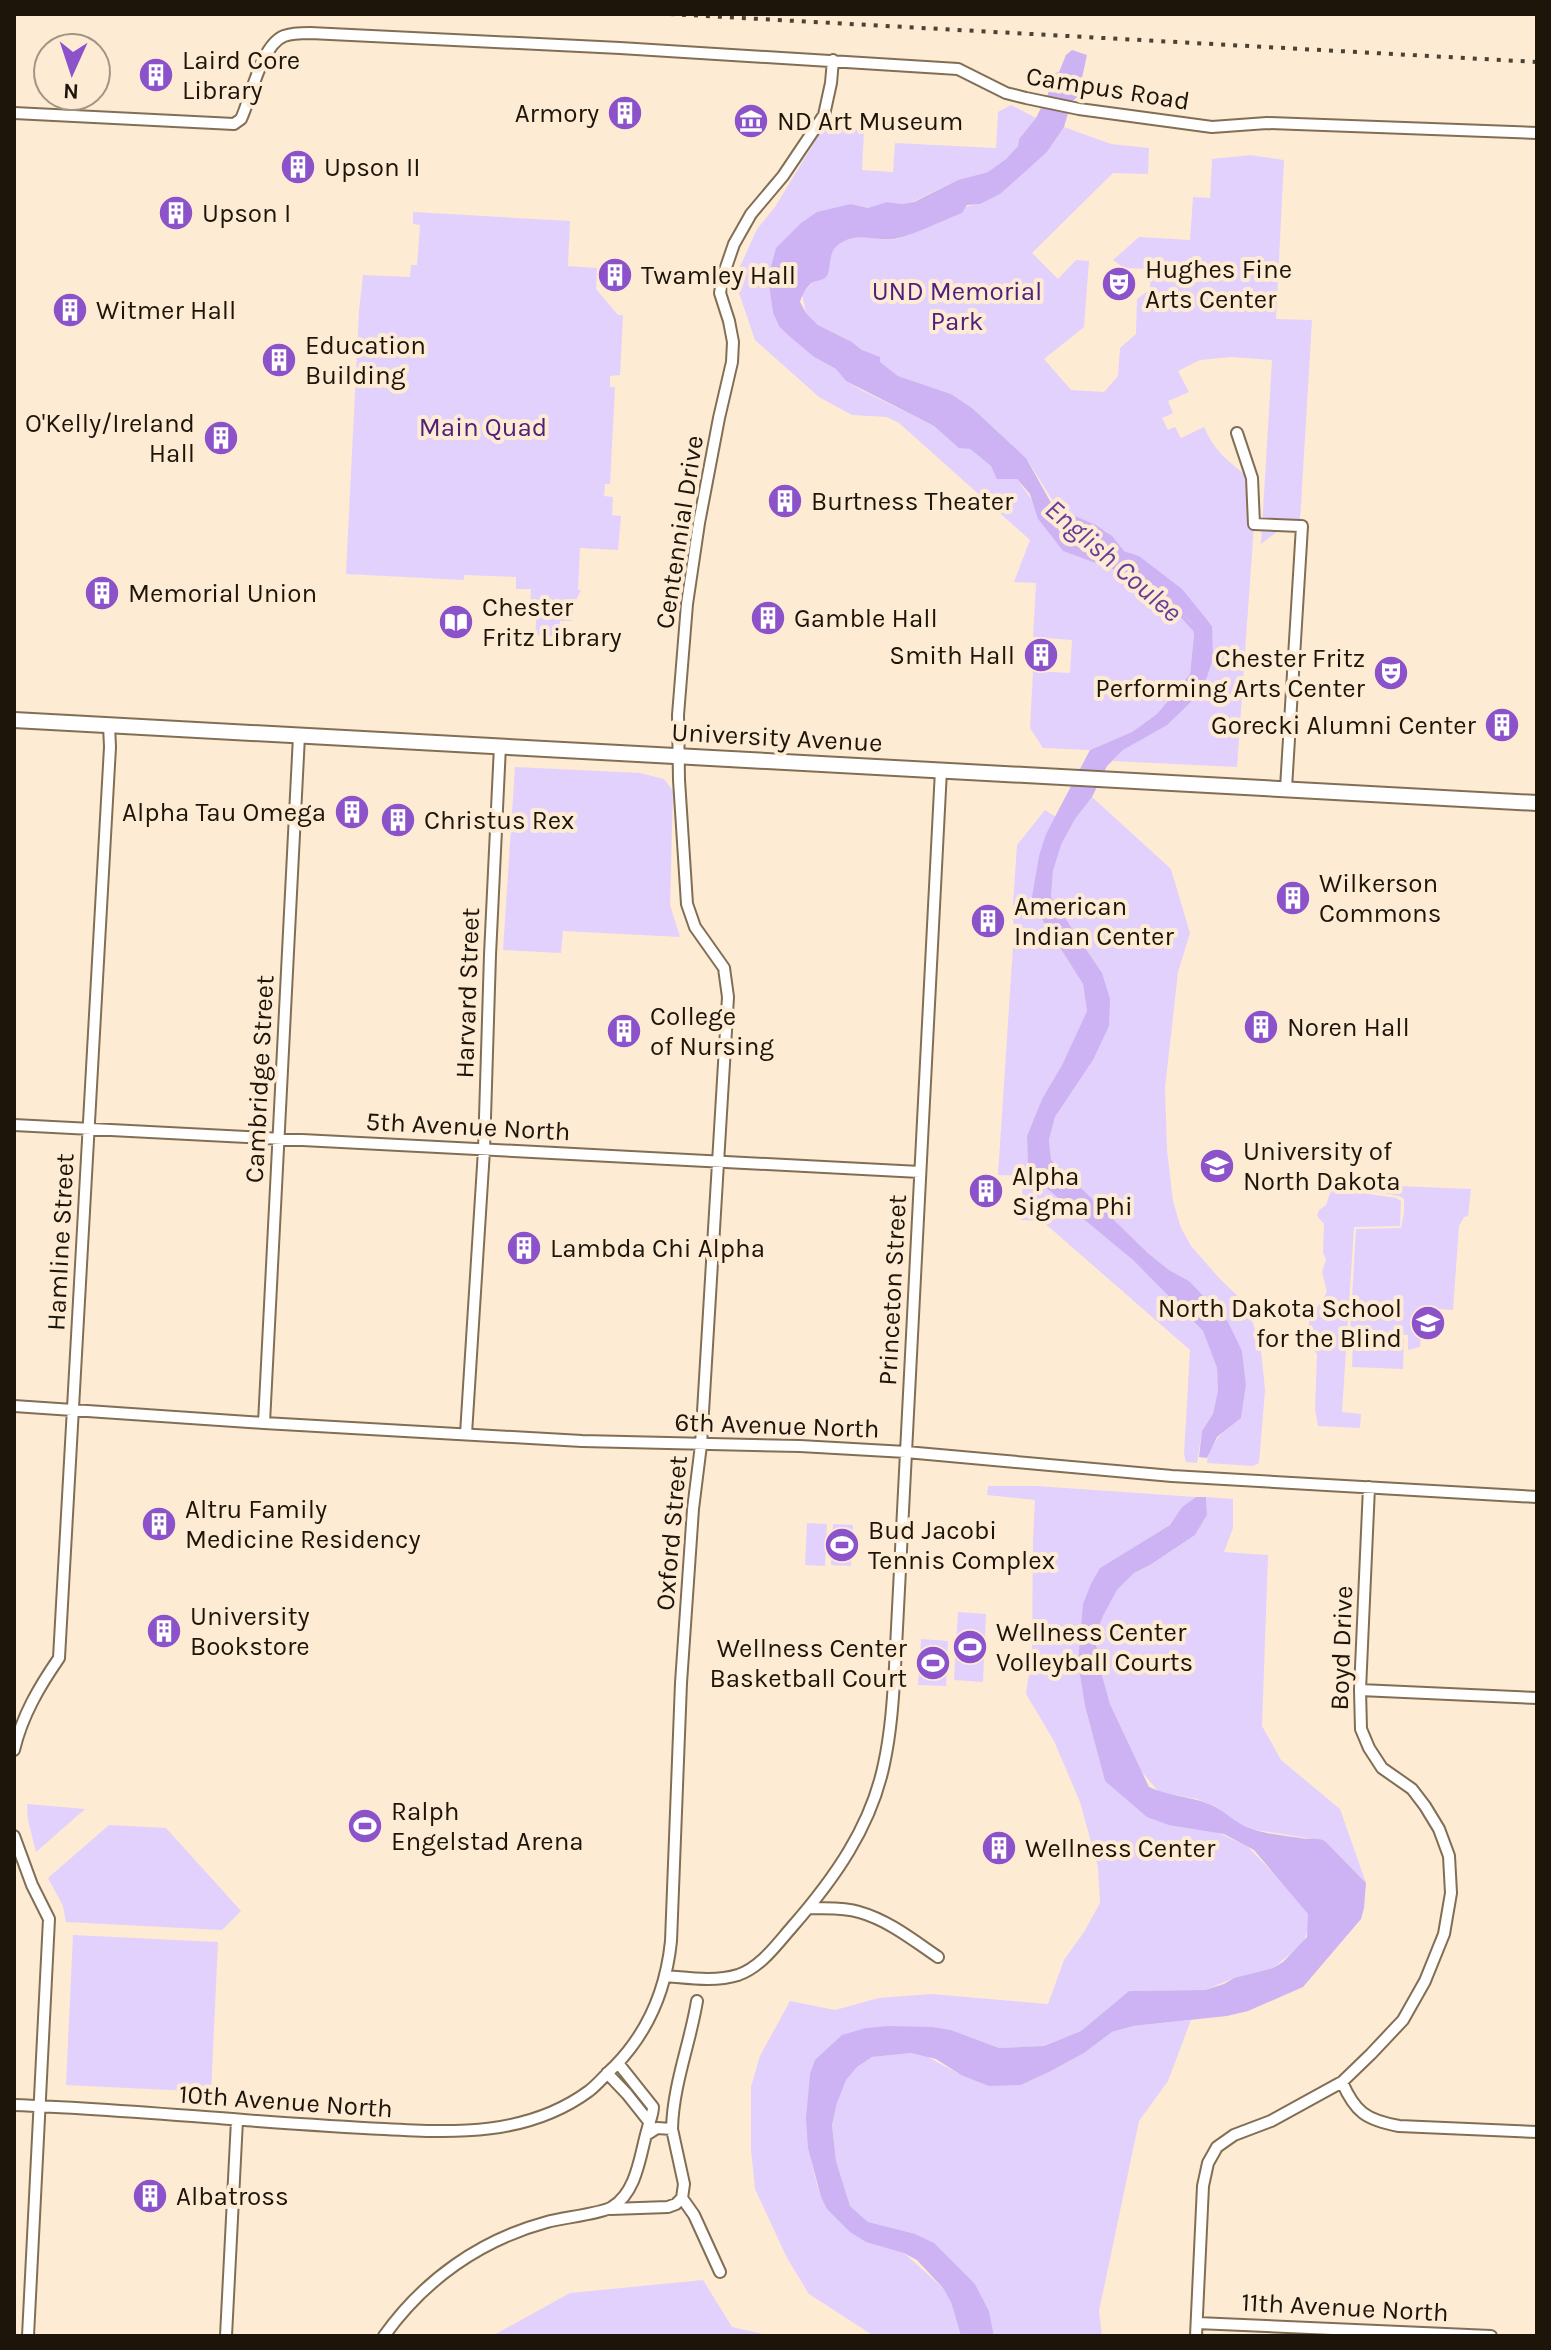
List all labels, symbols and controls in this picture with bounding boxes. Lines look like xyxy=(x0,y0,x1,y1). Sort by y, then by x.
north arrow xyxy=(32,32,112,112)
place label: Laird Core Library xyxy=(182,45,300,106)
building icon: Laird Core Library xyxy=(137,56,175,94)
street label: Campus Road xyxy=(1024,60,1192,117)
text: N xyxy=(62,78,80,104)
building icon: Armory xyxy=(606,94,644,132)
place label: Armory xyxy=(515,98,599,129)
museum icon: ND Art Museum xyxy=(732,102,770,140)
place label: ND Art Museum xyxy=(777,106,963,137)
building icon: Upson II xyxy=(279,148,317,186)
place label: Upson II xyxy=(324,152,420,183)
building icon: Upson I xyxy=(157,194,195,232)
place label: Upson I xyxy=(202,198,291,229)
place label: Hughes Fine Arts Center xyxy=(1145,254,1292,315)
building icon: Twamley Hall xyxy=(596,256,634,294)
place label: Twamley Hall xyxy=(641,260,796,291)
theatre icon: Hughes Fine Arts Center xyxy=(1100,265,1138,303)
park label: UND Memorial Park xyxy=(872,276,1042,337)
building icon: Witmer Hall xyxy=(51,291,89,329)
place label: Witmer Hall xyxy=(96,295,236,326)
place label: Education Building xyxy=(305,330,426,391)
building icon: Education Building xyxy=(260,341,298,379)
place label: O'Kelly/Ireland Hall xyxy=(25,408,195,469)
park label: Main Quad xyxy=(419,412,547,443)
building icon: O'Kelly/Ireland Hall xyxy=(202,419,240,457)
street label: Centennial Drive xyxy=(649,433,710,631)
building icon: Burtness Theater xyxy=(766,482,804,520)
place label: Burtness Theater xyxy=(811,486,1014,517)
water label: English Coulee xyxy=(1039,492,1189,629)
building icon: Memorial Union xyxy=(83,574,121,612)
place label: Memorial Union xyxy=(128,578,317,609)
place label: Chester Fritz Library xyxy=(482,592,622,653)
building icon: Gamble Hall xyxy=(749,599,787,637)
library icon: Chester Fritz Library xyxy=(437,603,475,641)
place label: Gamble Hall xyxy=(794,603,938,634)
building icon: Smith Hall xyxy=(1022,636,1060,674)
place label: Smith Hall xyxy=(889,640,1015,671)
place label: Chester Fritz Performing Arts Center xyxy=(1095,643,1366,704)
theatre icon: Chester Fritz Performing Arts Center xyxy=(1372,654,1410,692)
building icon: Gorecki Alumni Center xyxy=(1483,706,1521,744)
place label: Gorecki Alumni Center xyxy=(1211,710,1477,741)
street label: University Avenue xyxy=(671,716,883,759)
building icon: Alpha Tau Omega xyxy=(333,793,371,831)
place label: Alpha Tau Omega xyxy=(122,797,326,828)
building icon: Christus Rex xyxy=(379,801,417,839)
place label: Christus Rex xyxy=(424,805,574,836)
place label: Wilkerson Commons xyxy=(1319,868,1441,929)
building icon: Wilkerson Commons xyxy=(1274,879,1312,917)
place label: American Indian Center xyxy=(1014,891,1174,952)
building icon: American Indian Center xyxy=(969,902,1007,940)
street label: Harvard Street xyxy=(449,907,486,1079)
street label: Cambridge Street xyxy=(239,974,280,1184)
place label: College of Nursing xyxy=(650,1001,774,1062)
building icon: Noren Hall xyxy=(1242,1008,1280,1046)
building icon: College of Nursing xyxy=(605,1012,643,1050)
place label: Noren Hall xyxy=(1287,1012,1410,1043)
street label: 5th Avenue North xyxy=(365,1106,571,1147)
place label: University of North Dakota xyxy=(1243,1136,1400,1197)
school or university icon: University of North Dakota xyxy=(1198,1147,1236,1185)
street label: Hamline Street xyxy=(40,1152,81,1332)
place label: Alpha Sigma Phi xyxy=(1012,1161,1133,1222)
building icon: Alpha Sigma Phi xyxy=(967,1172,1005,1210)
street label: Princeton Street xyxy=(872,1194,913,1386)
building icon: Lambda Chi Alpha xyxy=(505,1229,543,1267)
place label: Lambda Chi Alpha xyxy=(550,1233,765,1264)
place label: North Dakota School for the Blind xyxy=(1158,1293,1402,1354)
school or university icon: North Dakota School for the Blind xyxy=(1409,1304,1447,1342)
street label: 6th Avenue North xyxy=(674,1406,880,1445)
street label: Oxford Street xyxy=(649,1454,694,1612)
place label: Altru Family Medicine Residency xyxy=(185,1494,421,1555)
building icon: Altru Family Medicine Residency xyxy=(140,1505,178,1543)
place label: Bud Jacobi Tennis Complex xyxy=(868,1515,1055,1576)
sports icon: Bud Jacobi Tennis Complex xyxy=(823,1526,861,1564)
street label: Boyd Drive xyxy=(1324,1585,1359,1711)
place label: University Bookstore xyxy=(190,1601,310,1662)
building icon: University Bookstore xyxy=(145,1612,183,1650)
place label: Wellness Center Volleyball Courts xyxy=(996,1617,1193,1678)
sports icon: Wellness Center Volleyball Courts xyxy=(951,1628,989,1666)
place label: Wellness Center Basketball Court xyxy=(710,1633,908,1694)
sports icon: Wellness Center Basketball Court xyxy=(914,1644,952,1682)
place label: Ralph Engelstad Arena xyxy=(391,1796,584,1857)
sports icon: Ralph Engelstad Arena xyxy=(346,1807,384,1845)
building icon: Wellness Center xyxy=(980,1829,1018,1867)
place label: Wellness Center xyxy=(1025,1833,1216,1864)
street label: 10th Avenue North xyxy=(178,2079,394,2124)
building icon: Albatross xyxy=(131,2177,169,2215)
place label: Albatross xyxy=(176,2181,289,2212)
street label: 11th Avenue North xyxy=(1241,2287,1449,2328)

